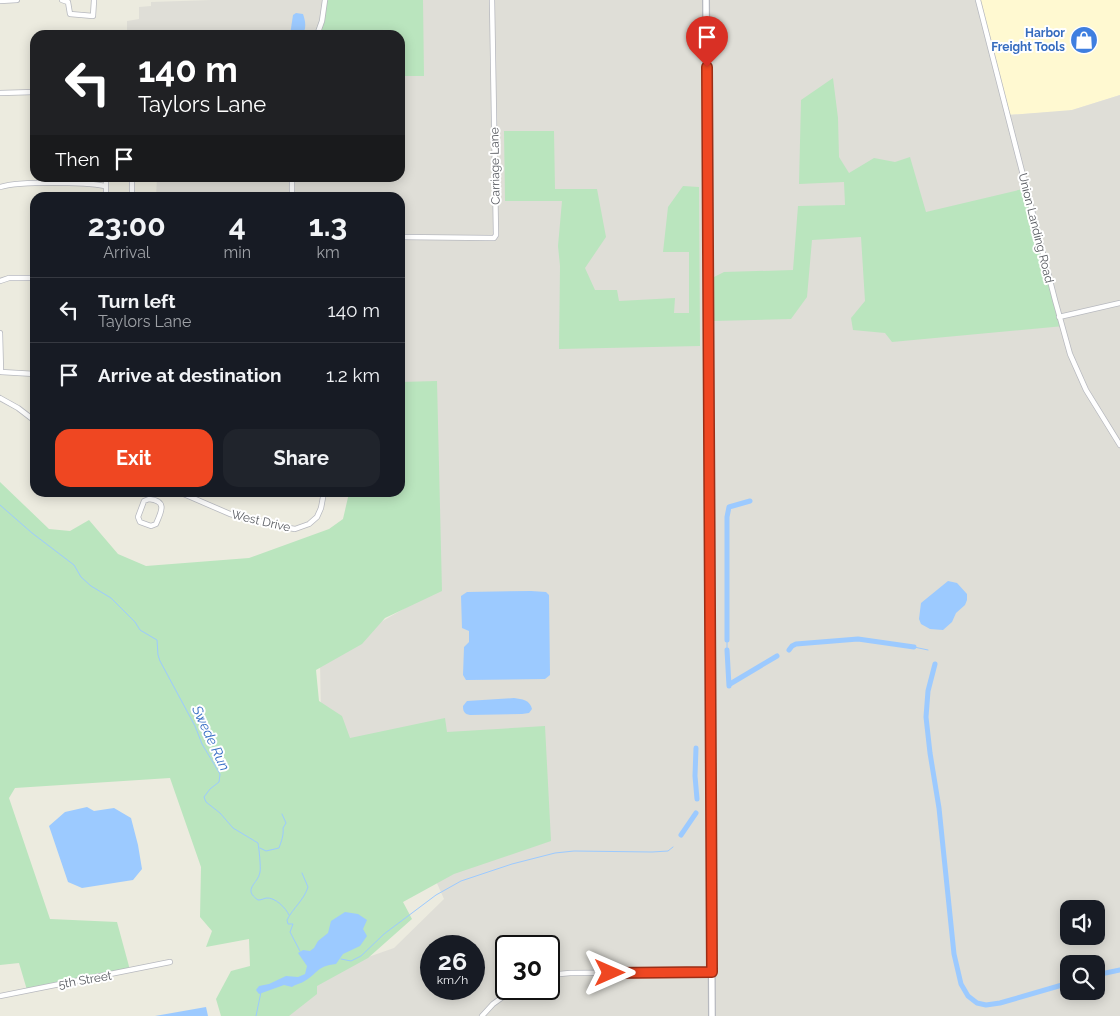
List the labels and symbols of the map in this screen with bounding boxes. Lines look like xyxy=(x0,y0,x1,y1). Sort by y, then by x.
pin xyxy=(686,16,728,67)
shop icon: Harbor Freight Tools xyxy=(1069,25,1099,55)
place label: Harbor Freight Tools xyxy=(991,26,1065,54)
street label: Carriage Lane xyxy=(487,127,503,205)
street label: Union Landing Road xyxy=(1016,172,1056,284)
street label: West Drive xyxy=(230,507,292,535)
water label: Swede Run xyxy=(189,702,233,773)
speed limit sign: 30 xyxy=(495,935,560,1000)
position arrow xyxy=(583,946,635,998)
street label: 5th Street xyxy=(57,968,113,992)

